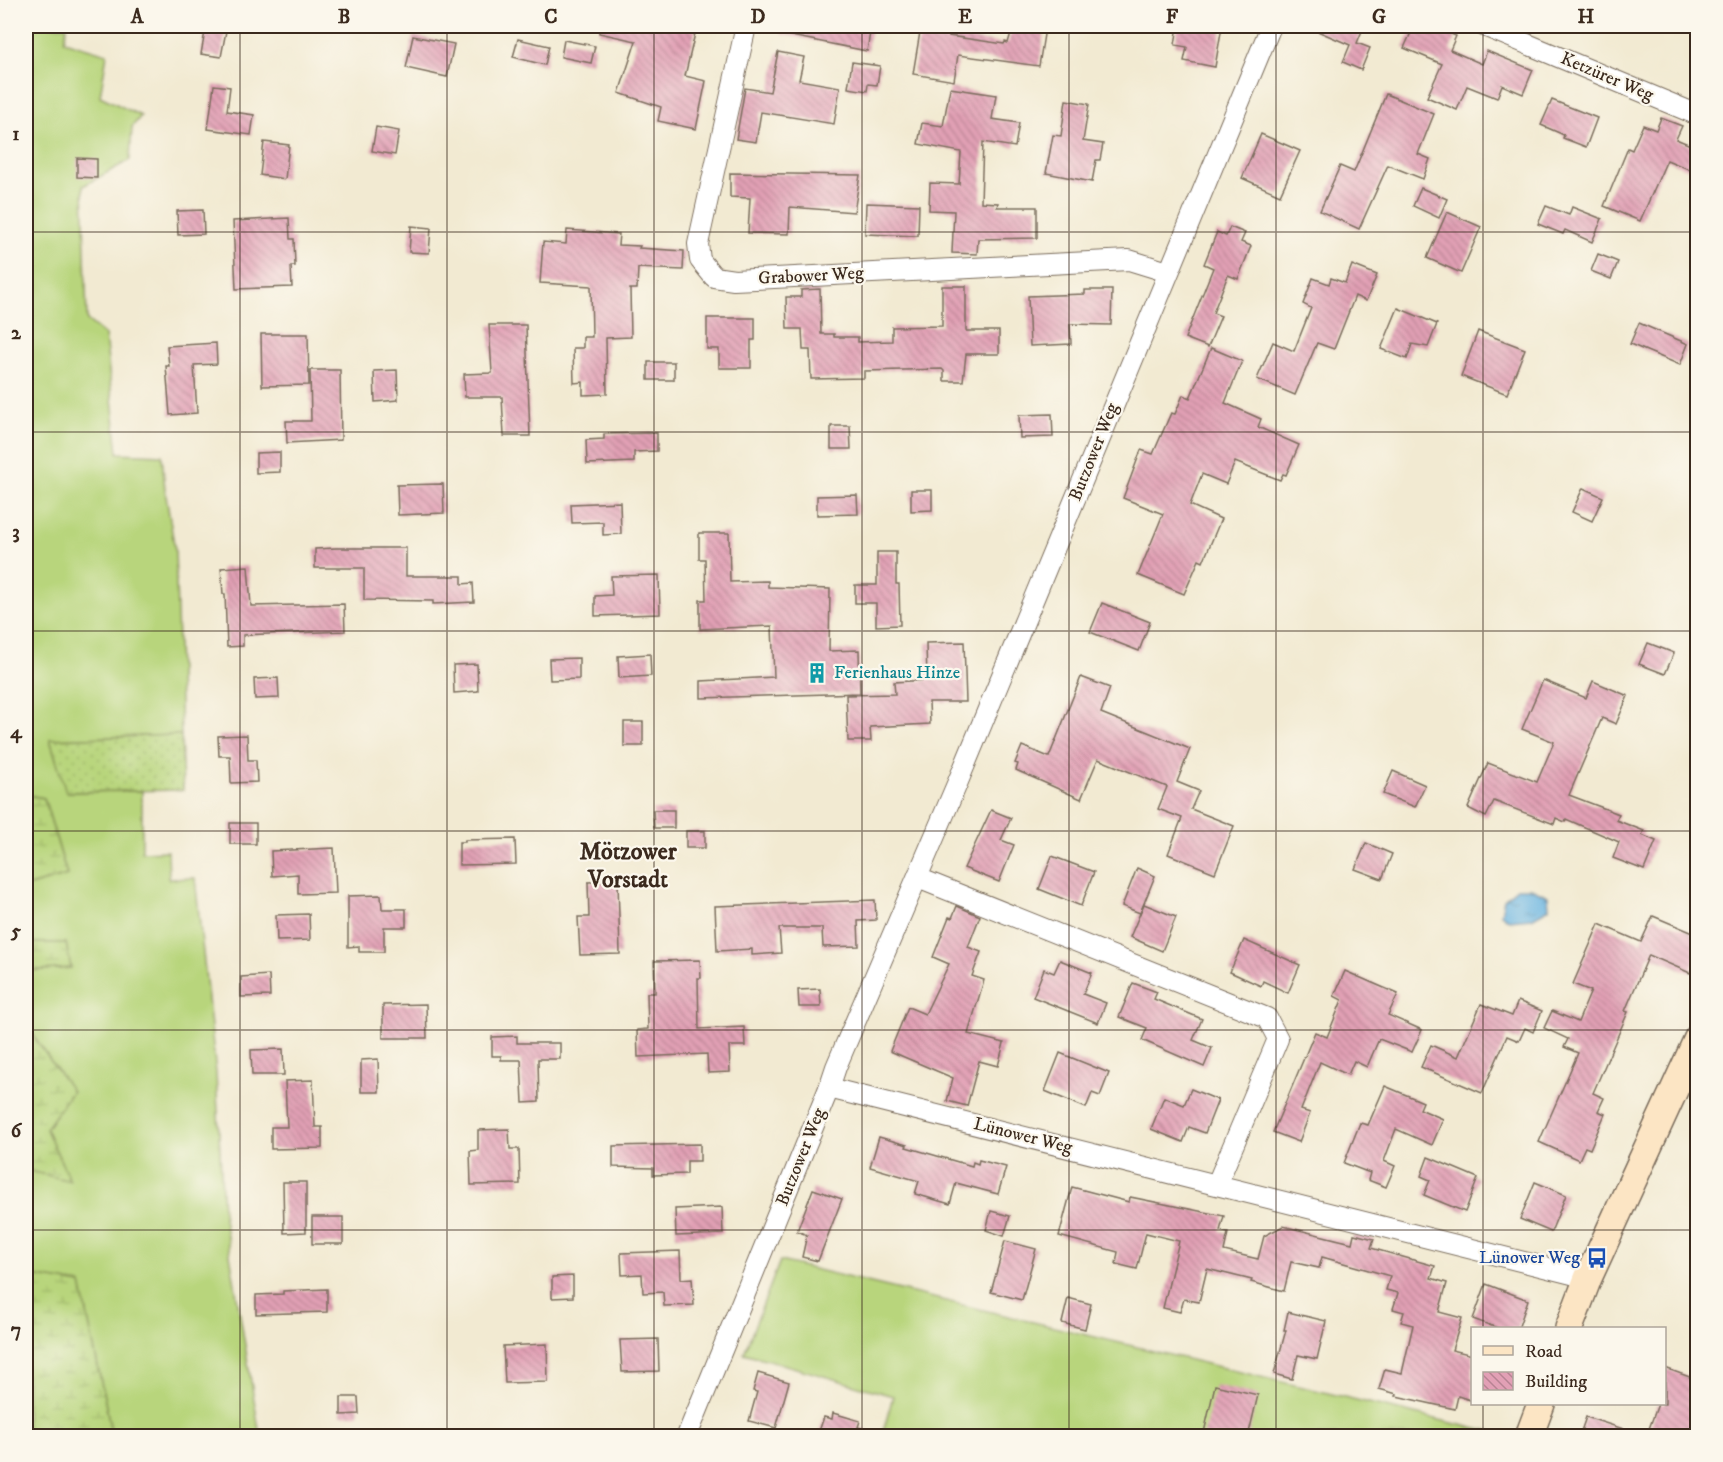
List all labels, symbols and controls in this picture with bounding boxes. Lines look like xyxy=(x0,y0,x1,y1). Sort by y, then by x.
text: A xyxy=(130,5,145,30)
text: B xyxy=(338,5,350,30)
text: C xyxy=(544,5,558,30)
text: D xyxy=(751,5,766,30)
text: E xyxy=(958,5,972,30)
text: F xyxy=(1166,5,1179,30)
text: G xyxy=(1372,5,1386,30)
text: H xyxy=(1578,5,1595,30)
street label: Ketzürer Weg xyxy=(1557,48,1657,107)
text: 1 xyxy=(12,122,20,147)
street label: Grabower Weg xyxy=(758,262,864,290)
text: 2 xyxy=(11,321,22,346)
street label: Butzower Weg xyxy=(1064,400,1124,504)
text: 3 xyxy=(12,520,20,545)
building icon: Ferienhaus Hinze xyxy=(805,661,829,685)
place label: Ferienhaus Hinze xyxy=(834,662,960,684)
text: 4 xyxy=(10,720,23,745)
district label: Mötzower Vorstadt xyxy=(579,837,678,895)
text: 5 xyxy=(10,919,21,944)
street label: Butzower Weg xyxy=(771,1105,831,1209)
street label: Lünower Weg xyxy=(971,1113,1075,1159)
text: 6 xyxy=(11,1119,23,1144)
bus stop icon: Lünower Weg xyxy=(1585,1246,1609,1270)
place label: Lünower Weg xyxy=(1479,1247,1580,1269)
text: 7 xyxy=(11,1318,21,1343)
legend xyxy=(1471,1327,1666,1405)
text: Road xyxy=(1525,1341,1562,1363)
text: Building xyxy=(1525,1371,1587,1393)

